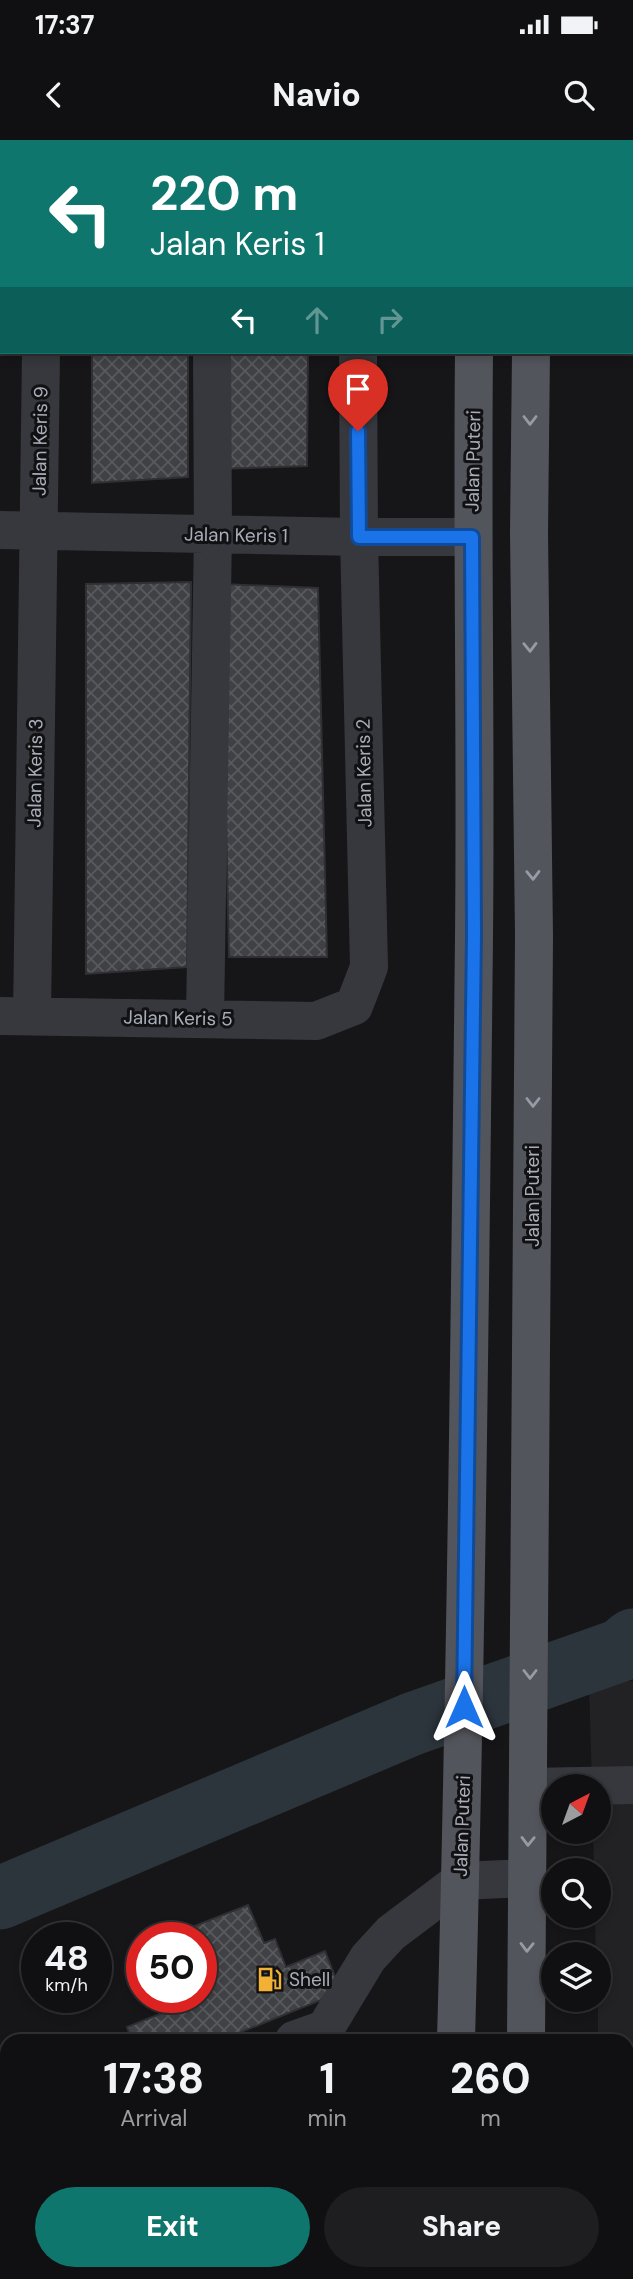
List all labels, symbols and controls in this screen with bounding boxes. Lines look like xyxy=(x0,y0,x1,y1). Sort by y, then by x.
text: 17:37 xyxy=(35,8,95,42)
text: Navio xyxy=(272,74,361,116)
icon: back xyxy=(35,76,73,114)
icon: search xyxy=(560,76,598,114)
text: 220 m xyxy=(150,161,298,225)
icon: left xyxy=(35,168,126,259)
text: Jalan Keris 1 xyxy=(150,223,325,265)
icon: left xyxy=(225,301,263,339)
icon: ahead xyxy=(298,301,336,339)
icon: right xyxy=(371,301,409,339)
pin xyxy=(328,359,388,431)
icon: arrive xyxy=(339,370,377,408)
street label: Jalan Keris 9 xyxy=(27,386,53,496)
street label: Jalan Puteri xyxy=(460,410,486,512)
one-way arrow xyxy=(522,415,538,426)
street label: Jalan Keris 1 xyxy=(184,522,288,548)
one-way arrow xyxy=(523,642,538,653)
street label: Jalan Keris 3 xyxy=(22,718,48,828)
street label: Jalan Keris 2 xyxy=(351,718,377,828)
one-way arrow xyxy=(525,870,541,881)
street label: Jalan Keris 5 xyxy=(123,1005,233,1031)
one-way arrow xyxy=(525,1098,541,1108)
street label: Jalan Puteri xyxy=(520,1145,545,1247)
one-way arrow xyxy=(522,1669,538,1679)
position arrow xyxy=(427,1670,501,1744)
north arrow xyxy=(541,1774,611,1844)
map controls xyxy=(541,1774,611,2012)
street label: Jalan Puteri xyxy=(448,1775,476,1877)
one-way arrow xyxy=(520,1836,536,1846)
button: search xyxy=(541,1858,611,1928)
speed limit sign: 50 xyxy=(126,1922,217,2013)
text: 48 xyxy=(44,1935,89,1981)
one-way arrow xyxy=(519,1942,535,1952)
button: layers xyxy=(541,1942,611,2012)
fuel station icon: Shell xyxy=(255,1965,283,1993)
place label: Shell xyxy=(289,1967,330,1992)
text: km/h xyxy=(45,1973,88,1997)
text: 17:38 xyxy=(103,2051,204,2106)
text: 1 xyxy=(319,2051,335,2106)
text: 260 xyxy=(450,2051,531,2106)
text: Arrival xyxy=(120,2103,187,2133)
text: min xyxy=(308,2103,347,2133)
text: m xyxy=(480,2103,501,2133)
button: Exit xyxy=(35,2187,310,2267)
button: Share xyxy=(324,2187,599,2267)

